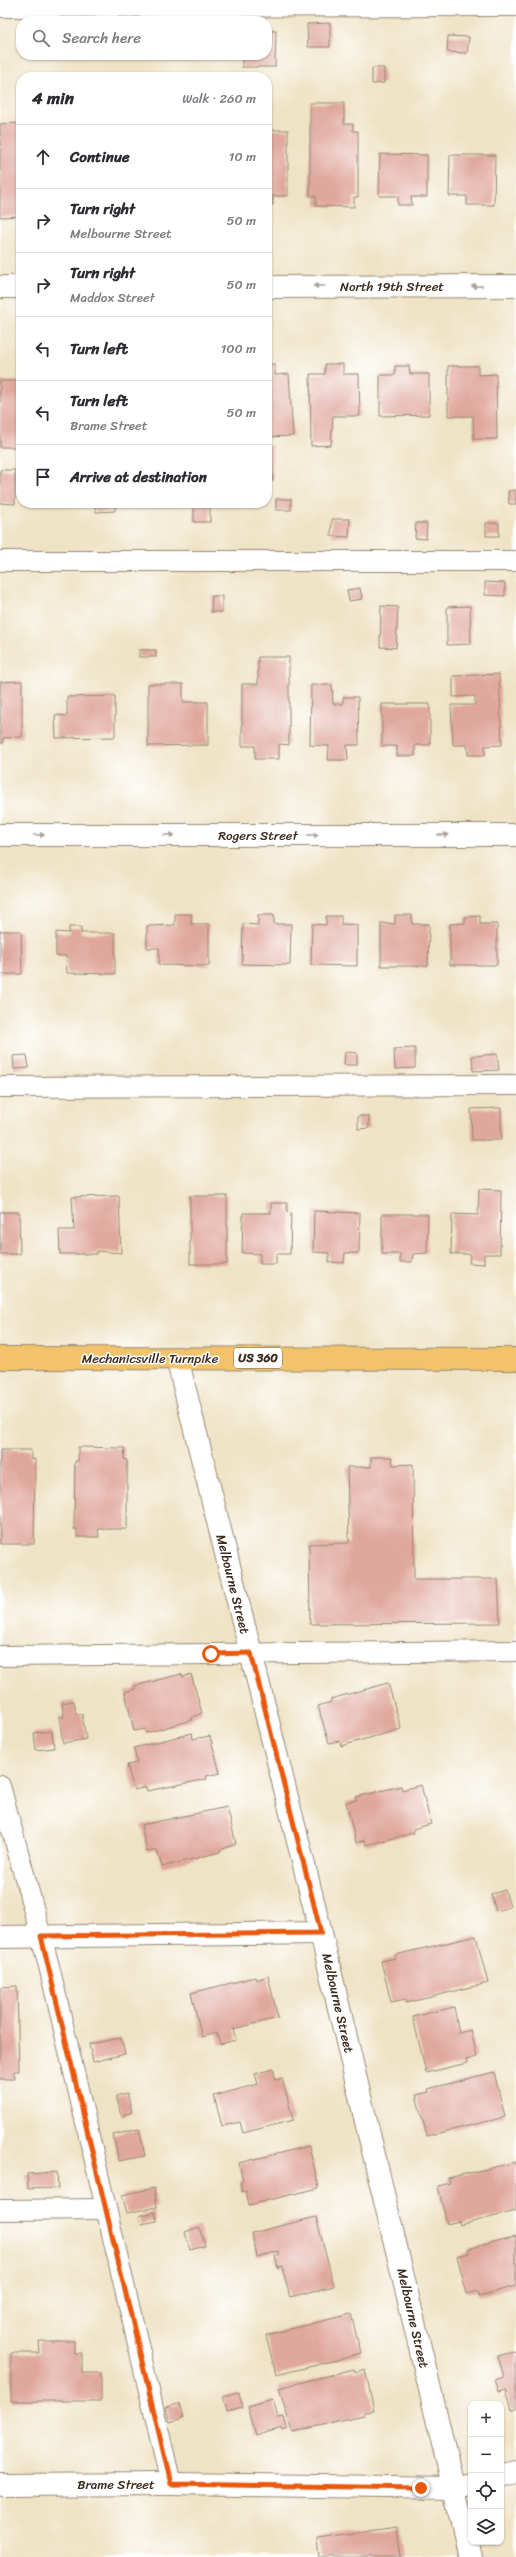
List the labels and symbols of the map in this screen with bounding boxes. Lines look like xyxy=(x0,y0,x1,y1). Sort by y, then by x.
street label: North 19th Street xyxy=(340,275,444,298)
one-way arrow xyxy=(312,283,325,289)
one-way arrow xyxy=(470,283,483,289)
street label: Rogers Street xyxy=(218,824,299,847)
one-way arrow xyxy=(33,832,46,838)
one-way arrow xyxy=(163,832,176,838)
one-way arrow xyxy=(307,832,320,838)
one-way arrow xyxy=(437,832,450,838)
street label: Mechanicsville Turnpike xyxy=(82,1347,219,1370)
road number: US 360 xyxy=(234,1348,282,1368)
street label: Melbourne Street xyxy=(210,1532,257,1636)
route start xyxy=(202,1645,220,1663)
street label: Melbourne Street xyxy=(315,1951,361,2055)
street label: Melbourne Street xyxy=(390,2266,436,2370)
street label: Brame Street xyxy=(77,2473,155,2496)
route end xyxy=(412,2479,430,2497)

